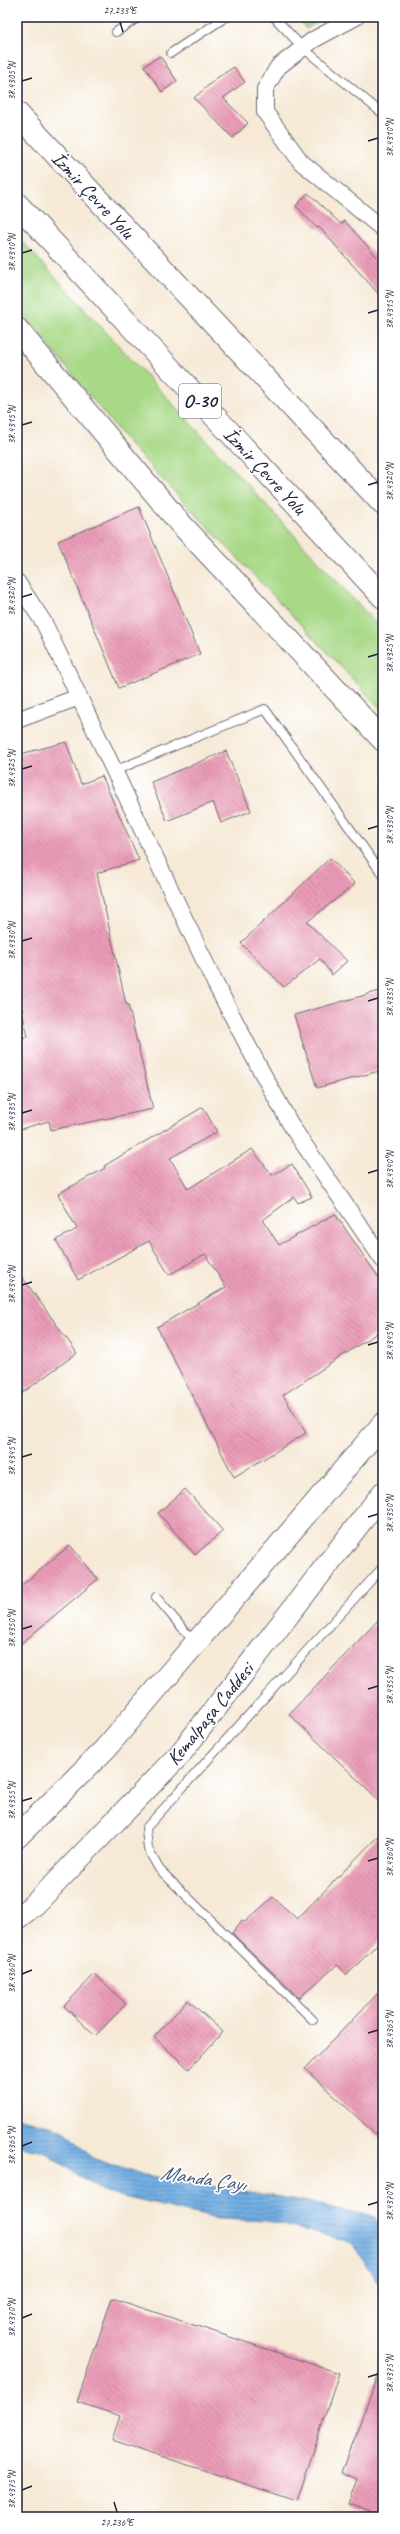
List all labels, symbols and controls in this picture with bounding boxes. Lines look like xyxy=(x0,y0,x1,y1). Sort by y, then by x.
text: 27.233°E xyxy=(104,4,138,17)
text: 38.4305°N xyxy=(5,60,18,100)
text: 38.4310°N xyxy=(383,117,396,157)
street label: İzmir Çevre Yolu xyxy=(46,146,141,245)
text: 38.4310°N xyxy=(5,232,18,272)
text: 38.4315°N xyxy=(383,289,396,329)
road number: O-30 xyxy=(179,384,221,418)
text: 38.4315°N xyxy=(5,404,18,444)
street label: İzmir Çevre Yolu xyxy=(218,422,313,521)
text: 38.4320°N xyxy=(383,461,396,501)
text: 38.4320°N xyxy=(5,576,18,616)
text: 38.4325°N xyxy=(383,633,396,673)
text: 38.4325°N xyxy=(5,748,18,788)
text: 38.4330°N xyxy=(383,805,396,845)
text: 38.4330°N xyxy=(5,920,18,960)
text: 38.4335°N xyxy=(383,977,396,1017)
text: 38.4335°N xyxy=(5,1092,18,1132)
text: 38.4340°N xyxy=(383,1149,396,1189)
text: 38.4340°N xyxy=(5,1264,18,1304)
text: 38.4345°N xyxy=(383,1321,396,1361)
text: 38.4345°N xyxy=(5,1436,18,1476)
text: 38.4350°N xyxy=(383,1493,396,1533)
text: 38.4350°N xyxy=(5,1608,18,1648)
street label: Kemalpaşa Caddesi xyxy=(161,1656,260,1770)
text: 38.4355°N xyxy=(383,1665,396,1705)
text: 38.4355°N xyxy=(5,1780,18,1820)
text: 38.4360°N xyxy=(383,1837,396,1877)
text: 38.4360°N xyxy=(5,1953,18,1993)
text: 38.4365°N xyxy=(383,2009,396,2049)
text: 38.4365°N xyxy=(5,2125,18,2165)
water label: Manda Çayı xyxy=(159,2159,250,2197)
text: 38.4370°N xyxy=(383,2181,396,2221)
text: 38.4370°N xyxy=(5,2297,18,2337)
text: 38.4375°N xyxy=(383,2353,396,2393)
text: 38.4375°N xyxy=(5,2469,18,2509)
text: 27.236°E xyxy=(101,2516,135,2529)

